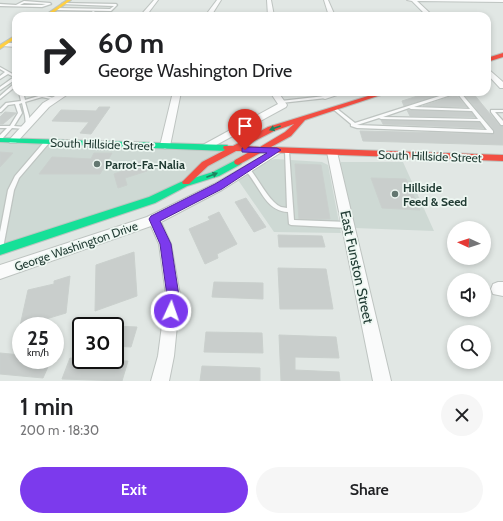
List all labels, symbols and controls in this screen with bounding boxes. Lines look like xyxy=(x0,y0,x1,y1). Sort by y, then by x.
text: 60 m xyxy=(98,26,164,60)
icon: right xyxy=(32,28,84,80)
text: George Washington Drive xyxy=(98,60,292,82)
pin xyxy=(228,109,262,150)
icon: arrive xyxy=(234,115,256,137)
one-way arrow xyxy=(268,126,280,132)
street label: South Hillside Street xyxy=(50,135,154,153)
street label: South Hillside Street xyxy=(378,147,482,165)
place label: Parrot-Fa-Nalia xyxy=(105,157,185,172)
marker: Parrot-Fa-Nalia xyxy=(92,159,102,169)
one-way arrow xyxy=(207,171,219,177)
place label: Hillside Feed & Seed xyxy=(403,180,467,209)
marker: Hillside Feed & Seed xyxy=(390,189,400,199)
street label: East Funston Street xyxy=(336,209,378,325)
street label: George Washington Drive xyxy=(12,218,140,274)
north arrow xyxy=(447,221,491,265)
map controls xyxy=(447,221,491,369)
button: sound xyxy=(447,273,491,317)
position arrow xyxy=(150,290,192,332)
speed limit sign: 30 xyxy=(72,317,124,369)
button: search xyxy=(447,325,491,369)
text: 25 xyxy=(27,326,49,350)
text: km/h xyxy=(27,346,49,359)
text: 1 min xyxy=(20,392,74,421)
button: close xyxy=(441,394,483,436)
text: 200 m · 18:30 xyxy=(20,422,99,438)
button: Exit xyxy=(20,467,248,513)
button: Share xyxy=(256,467,483,513)

